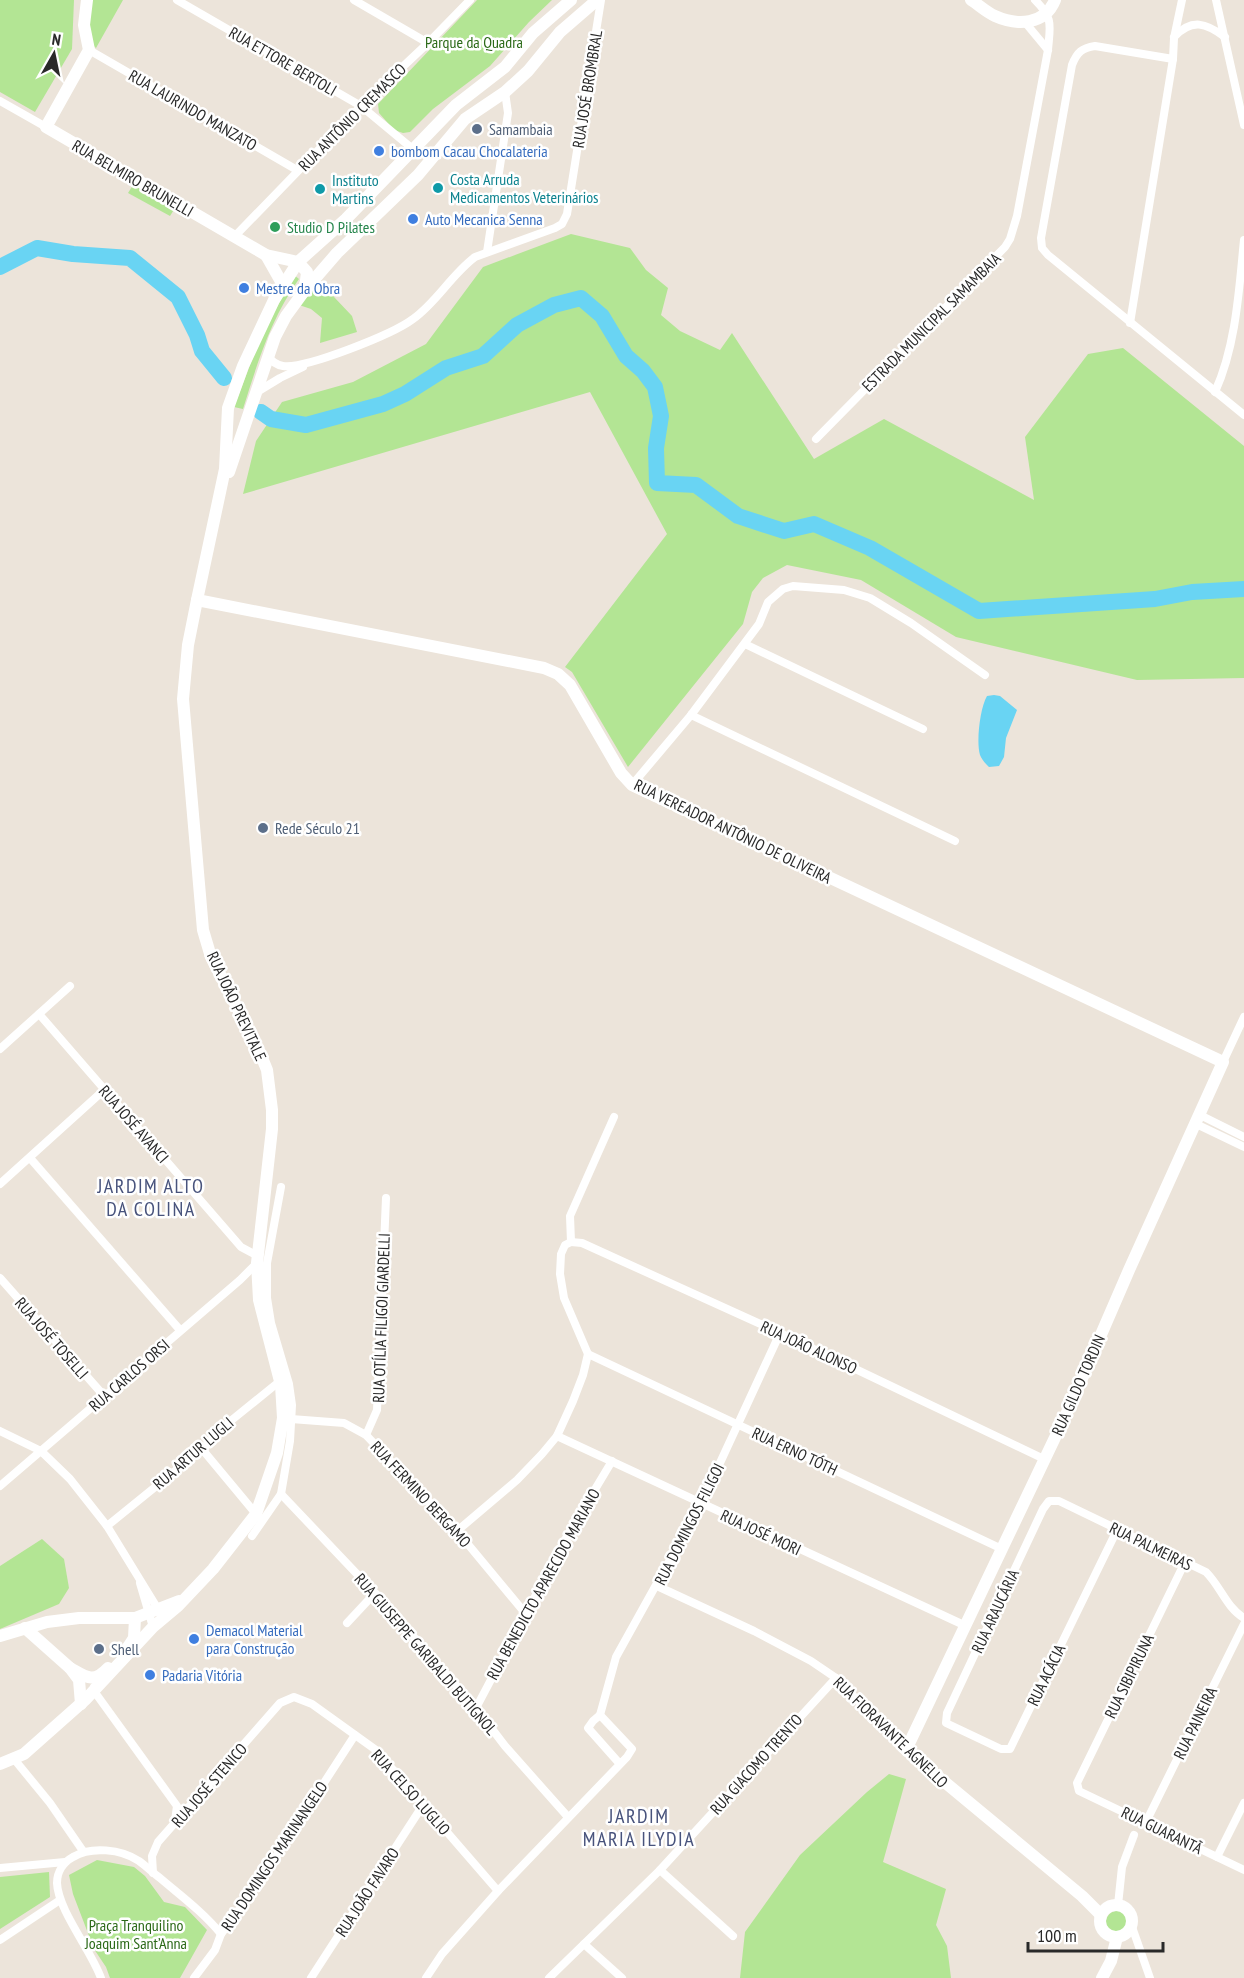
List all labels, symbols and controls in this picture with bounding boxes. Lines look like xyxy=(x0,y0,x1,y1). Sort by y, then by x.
street label: RUA ETTORE BERTOLI xyxy=(226,22,340,100)
north arrow xyxy=(24,24,84,84)
street label: RUA JOSÉ BROMBRAL xyxy=(568,28,606,149)
text: N xyxy=(51,29,62,50)
park label: Parque da Quadra xyxy=(425,32,523,52)
street label: RUA ANTÔNIO CREMASCO xyxy=(294,59,410,175)
street label: RUA LAURINDO MANZATO xyxy=(125,65,261,155)
place label: Samambaia xyxy=(489,119,553,139)
marker: Samambaia xyxy=(470,122,484,136)
street label: RUA BELMIRO BRUNELLI xyxy=(69,135,197,221)
place label: bombom Cacau Chocalateria xyxy=(391,141,548,161)
marker: bombom Cacau Chocalateria xyxy=(372,144,386,158)
place label: Costa Arruda Medicamentos Veterinários xyxy=(450,169,599,207)
place label: Instituto Martins xyxy=(332,170,379,208)
marker: Costa Arruda Medicamentos Veterinários xyxy=(431,181,445,195)
marker: Instituto Martins xyxy=(313,182,327,196)
place label: Auto Mecanica Senna xyxy=(425,209,543,229)
marker: Auto Mecanica Senna xyxy=(406,212,420,226)
place label: Studio D Pilates xyxy=(287,217,375,237)
marker: Studio D Pilates xyxy=(268,220,282,234)
street label: ESTRADA MUNICIPAL SAMAMBAIA xyxy=(857,248,1005,396)
place label: Mestre da Obra xyxy=(256,278,340,298)
marker: Mestre da Obra xyxy=(237,281,251,295)
street label: RUA VEREADOR ANTÔNIO DE OLIVEIRA xyxy=(631,774,835,888)
place label: Rede Século 21 xyxy=(275,818,360,838)
marker: Rede Século 21 xyxy=(256,821,270,835)
street label: RUA JOÃO PREVITALE xyxy=(203,948,271,1064)
street label: RUA JOSÉ AVANCI xyxy=(95,1081,173,1167)
district label: JARDIM ALTO DA COLINA xyxy=(97,1173,204,1222)
street label: RUA OTÍLIA FILIGOI GIARDELLI xyxy=(368,1233,394,1403)
street label: RUA JOSÉ TOSELLI xyxy=(11,1293,93,1383)
street label: RUA JOÃO ALONSO xyxy=(758,1316,861,1378)
street label: RUA GILDO TORDIN xyxy=(1047,1331,1109,1439)
street label: RUA CARLOS ORSI xyxy=(85,1335,173,1415)
street label: RUA ARTUR LUGLI xyxy=(149,1413,237,1493)
street label: RUA ERNO TÓTH xyxy=(749,1423,841,1479)
street label: RUA FERMINO BERGAMO xyxy=(367,1437,476,1552)
street label: RUA DOMINGOS FILIGOI xyxy=(650,1460,728,1588)
street label: RUA BENEDICTO APARECIDO MARIANO xyxy=(482,1485,604,1683)
street label: RUA JOSÉ MORI xyxy=(718,1505,804,1559)
street label: RUA PALMEIRAS xyxy=(1106,1517,1196,1575)
street label: RUA ARAUCÁRIA xyxy=(967,1565,1023,1656)
street label: RUA GIUSEPPE GARIBALDI BUTIGNOL xyxy=(350,1569,502,1739)
place label: Demacol Material para Construção xyxy=(206,1620,303,1658)
street label: RUA SIBIPIRUNA xyxy=(1100,1630,1158,1721)
marker: Demacol Material para Construção xyxy=(187,1632,201,1646)
place label: Shell xyxy=(111,1639,139,1659)
street label: RUA ACÁCIA xyxy=(1023,1641,1070,1709)
marker: Shell xyxy=(92,1642,106,1656)
place label: Padaria Vitória xyxy=(162,1665,242,1685)
marker: Padaria Vitória xyxy=(143,1668,157,1682)
street label: RUA FIORAVANTE AGNELLO xyxy=(830,1672,953,1792)
street label: RUA PAINEIRA xyxy=(1169,1683,1221,1763)
street label: RUA GIACOMO TRENTO xyxy=(706,1709,807,1818)
street label: RUA JOSÉ STENICO xyxy=(167,1739,251,1831)
street label: RUA CELSO LUGLIO xyxy=(367,1745,455,1839)
street label: RUA DOMINGOS MARINANGELO xyxy=(216,1777,332,1935)
street label: RUA GUARANTÃ xyxy=(1118,1802,1206,1858)
district label: JARDIM MARIA ILYDIA xyxy=(583,1803,695,1852)
street label: RUA JOÃO FAVARO xyxy=(331,1844,403,1940)
park label: Praça Tranquilino Joaquim Sant’Anna xyxy=(84,1915,187,1953)
scale bar xyxy=(1028,1915,1163,1953)
text: 100 m xyxy=(1037,1924,1077,1947)

